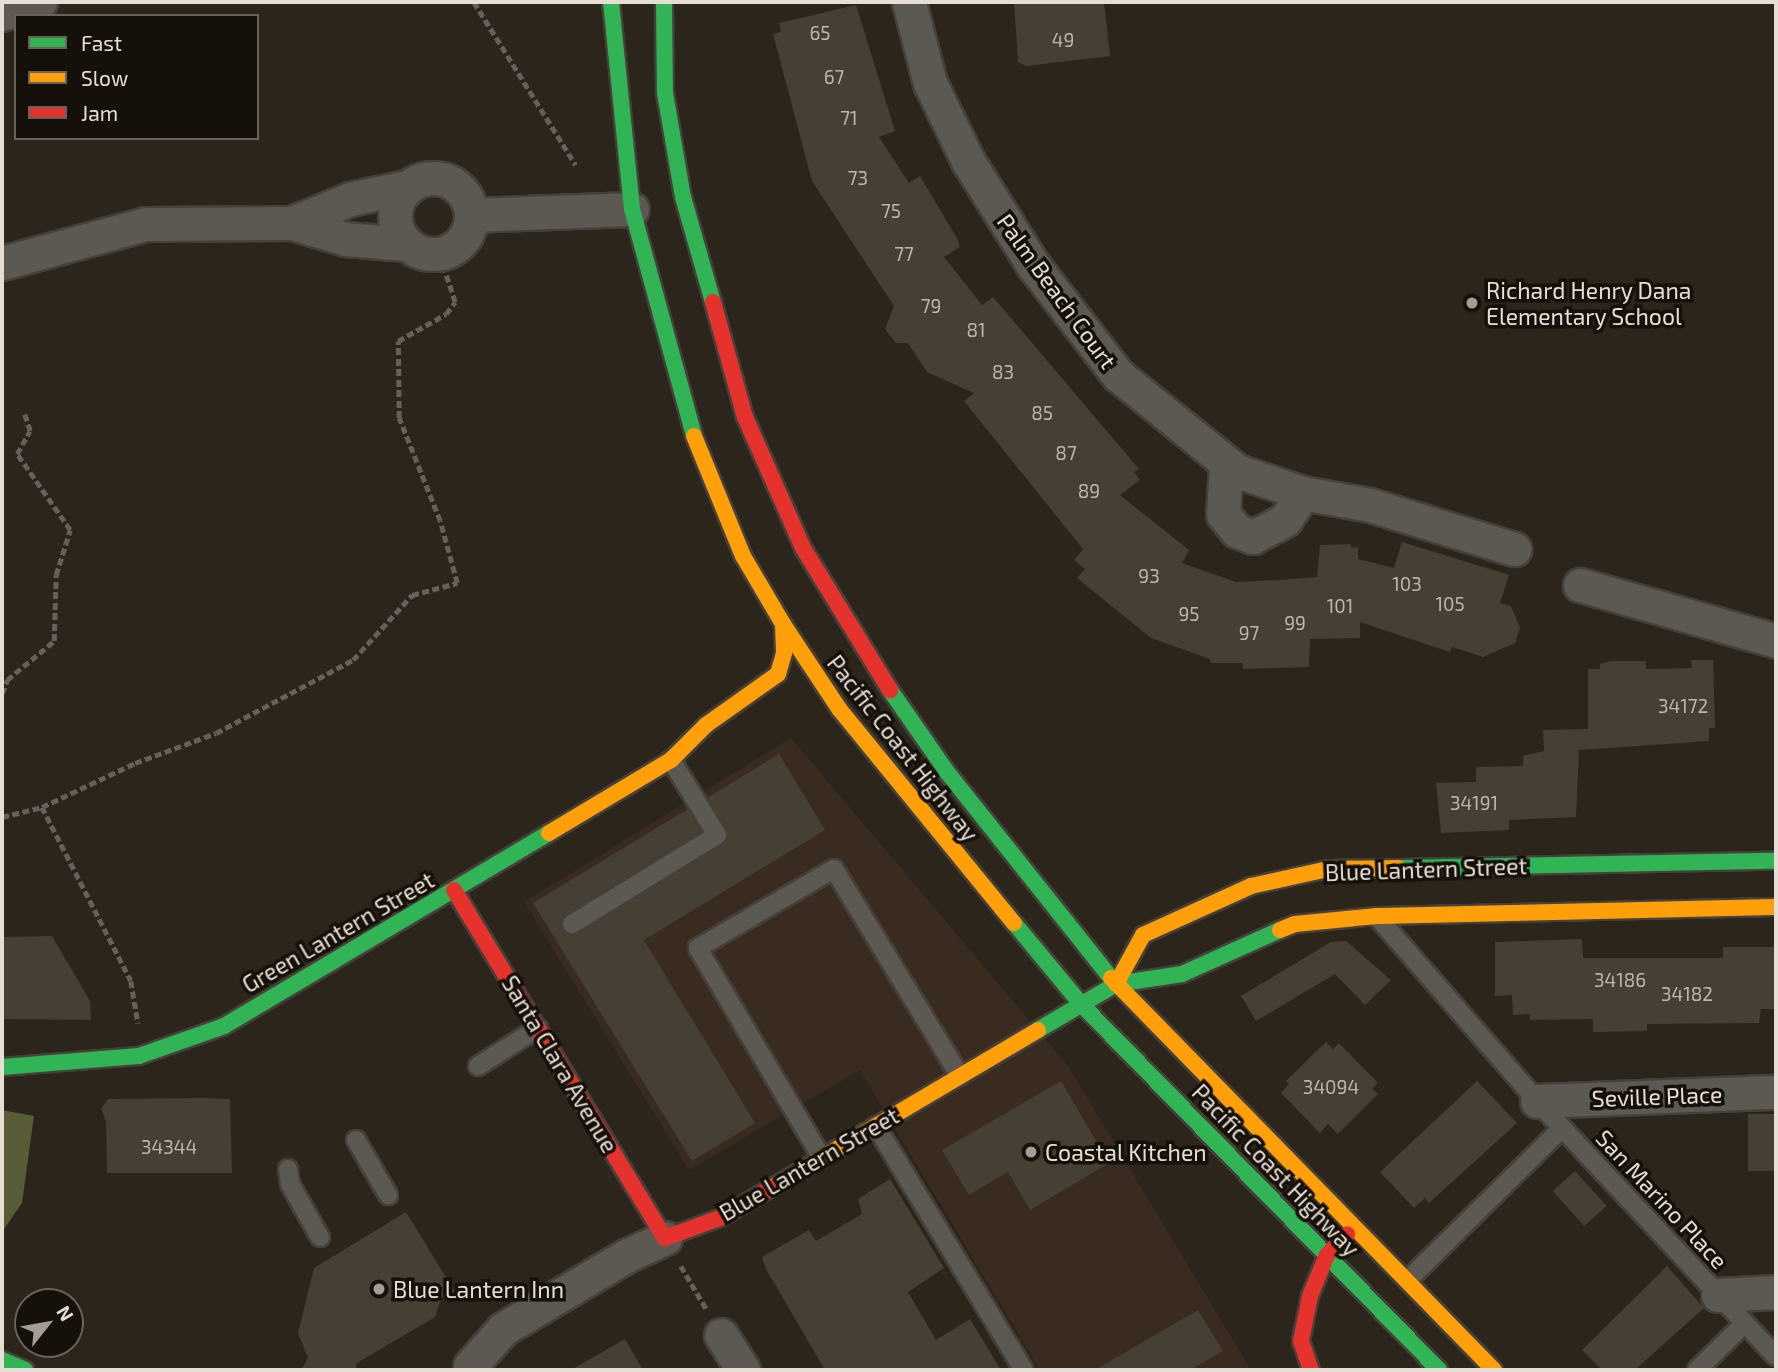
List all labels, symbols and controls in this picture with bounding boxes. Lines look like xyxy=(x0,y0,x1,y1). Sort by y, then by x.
legend xyxy=(14,14,259,140)
house number: 65 xyxy=(809,22,831,44)
house number: 49 xyxy=(1052,29,1074,51)
text: Fast xyxy=(81,30,122,55)
text: Slow xyxy=(81,65,128,90)
house number: 67 xyxy=(824,66,844,88)
text: Jam xyxy=(81,100,118,125)
house number: 71 xyxy=(840,107,858,129)
house number: 73 xyxy=(848,167,868,189)
house number: 75 xyxy=(881,200,901,222)
street label: Palm Beach Court xyxy=(992,208,1122,374)
house number: 77 xyxy=(894,243,914,265)
place label: Richard Henry Dana Elementary School xyxy=(1486,276,1692,330)
house number: 79 xyxy=(921,295,941,317)
marker: Richard Henry Dana Elementary School xyxy=(1464,295,1480,311)
house number: 81 xyxy=(966,319,986,341)
house number: 83 xyxy=(992,361,1014,383)
house number: 85 xyxy=(1031,402,1053,424)
house number: 87 xyxy=(1055,442,1077,464)
house number: 89 xyxy=(1078,480,1100,502)
house number: 93 xyxy=(1138,565,1160,587)
house number: 103 xyxy=(1392,573,1422,595)
house number: 105 xyxy=(1435,593,1465,615)
house number: 101 xyxy=(1327,595,1353,617)
house number: 95 xyxy=(1178,603,1200,625)
house number: 99 xyxy=(1284,612,1306,634)
house number: 97 xyxy=(1239,622,1259,644)
street label: Pacific Coast Highway xyxy=(822,649,984,847)
house number: 34172 xyxy=(1658,695,1708,717)
house number: 34191 xyxy=(1450,792,1498,814)
street label: Blue Lantern Street xyxy=(1324,852,1528,886)
street label: Green Lantern Street xyxy=(237,866,439,998)
house number: 34186 xyxy=(1594,969,1646,991)
street label: Santa Clara Avenue xyxy=(496,970,624,1158)
house number: 34182 xyxy=(1661,983,1713,1005)
house number: 34094 xyxy=(1303,1076,1359,1098)
street label: Pacific Coast Highway xyxy=(1187,1078,1365,1262)
street label: Seville Place xyxy=(1591,1080,1723,1112)
street label: Blue Lantern Street xyxy=(715,1101,903,1227)
street label: San Marino Place xyxy=(1591,1124,1733,1274)
house number: 34344 xyxy=(141,1136,197,1158)
place label: Coastal Kitchen xyxy=(1045,1138,1207,1166)
marker: Coastal Kitchen xyxy=(1023,1144,1039,1160)
place label: Blue Lantern Inn xyxy=(393,1275,564,1303)
marker: Blue Lantern Inn xyxy=(371,1281,387,1297)
north arrow xyxy=(14,1288,84,1358)
text: N xyxy=(52,1301,79,1325)

